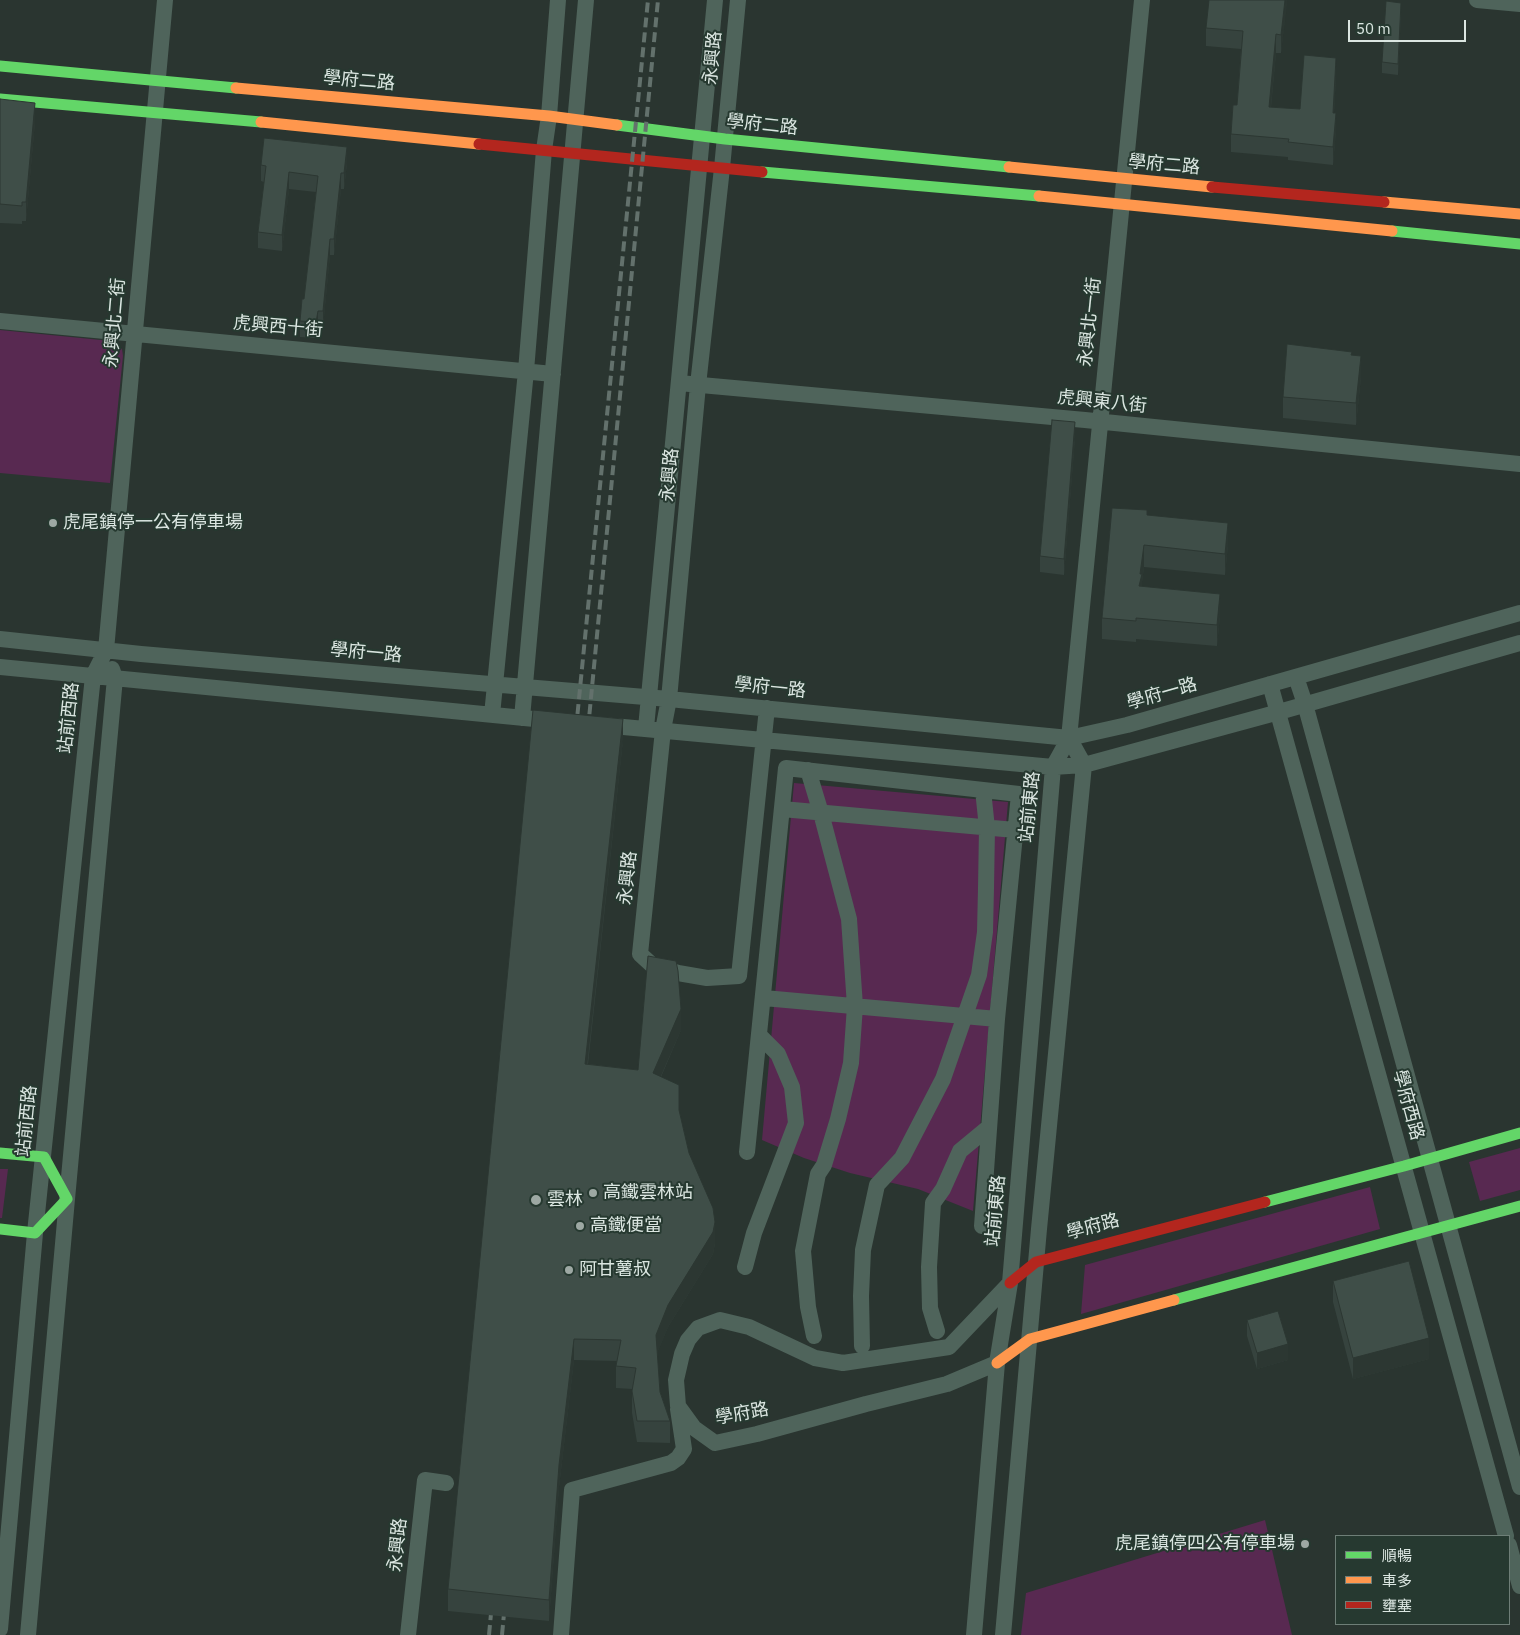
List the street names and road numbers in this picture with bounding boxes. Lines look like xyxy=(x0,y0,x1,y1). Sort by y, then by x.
street label: 永興路 xyxy=(700,30,726,86)
street label: 學府二路 xyxy=(322,67,396,95)
street label: 學府二路 xyxy=(725,110,799,140)
street label: 學府二路 xyxy=(1127,151,1201,179)
street label: 永興北一街 xyxy=(1075,276,1105,368)
street label: 永興北二街 xyxy=(100,277,130,369)
street label: 虎興西十街 xyxy=(232,312,324,342)
street label: 虎興東八街 xyxy=(1056,387,1148,417)
street label: 永興路 xyxy=(657,447,683,503)
street label: 學府一路 xyxy=(329,639,403,667)
street label: 學府一路 xyxy=(733,673,807,703)
street label: 學府一路 xyxy=(1124,674,1200,714)
street label: 站前西路 xyxy=(54,681,84,755)
street label: 站前東路 xyxy=(1015,770,1045,844)
street label: 永興路 xyxy=(614,850,642,906)
street label: 學府西路 xyxy=(1388,1067,1428,1143)
street label: 站前西路 xyxy=(12,1084,42,1158)
street label: 站前東路 xyxy=(982,1174,1010,1248)
street label: 學府路 xyxy=(1064,1210,1122,1244)
street label: 學府路 xyxy=(714,1399,770,1429)
street label: 永興路 xyxy=(384,1517,412,1573)

